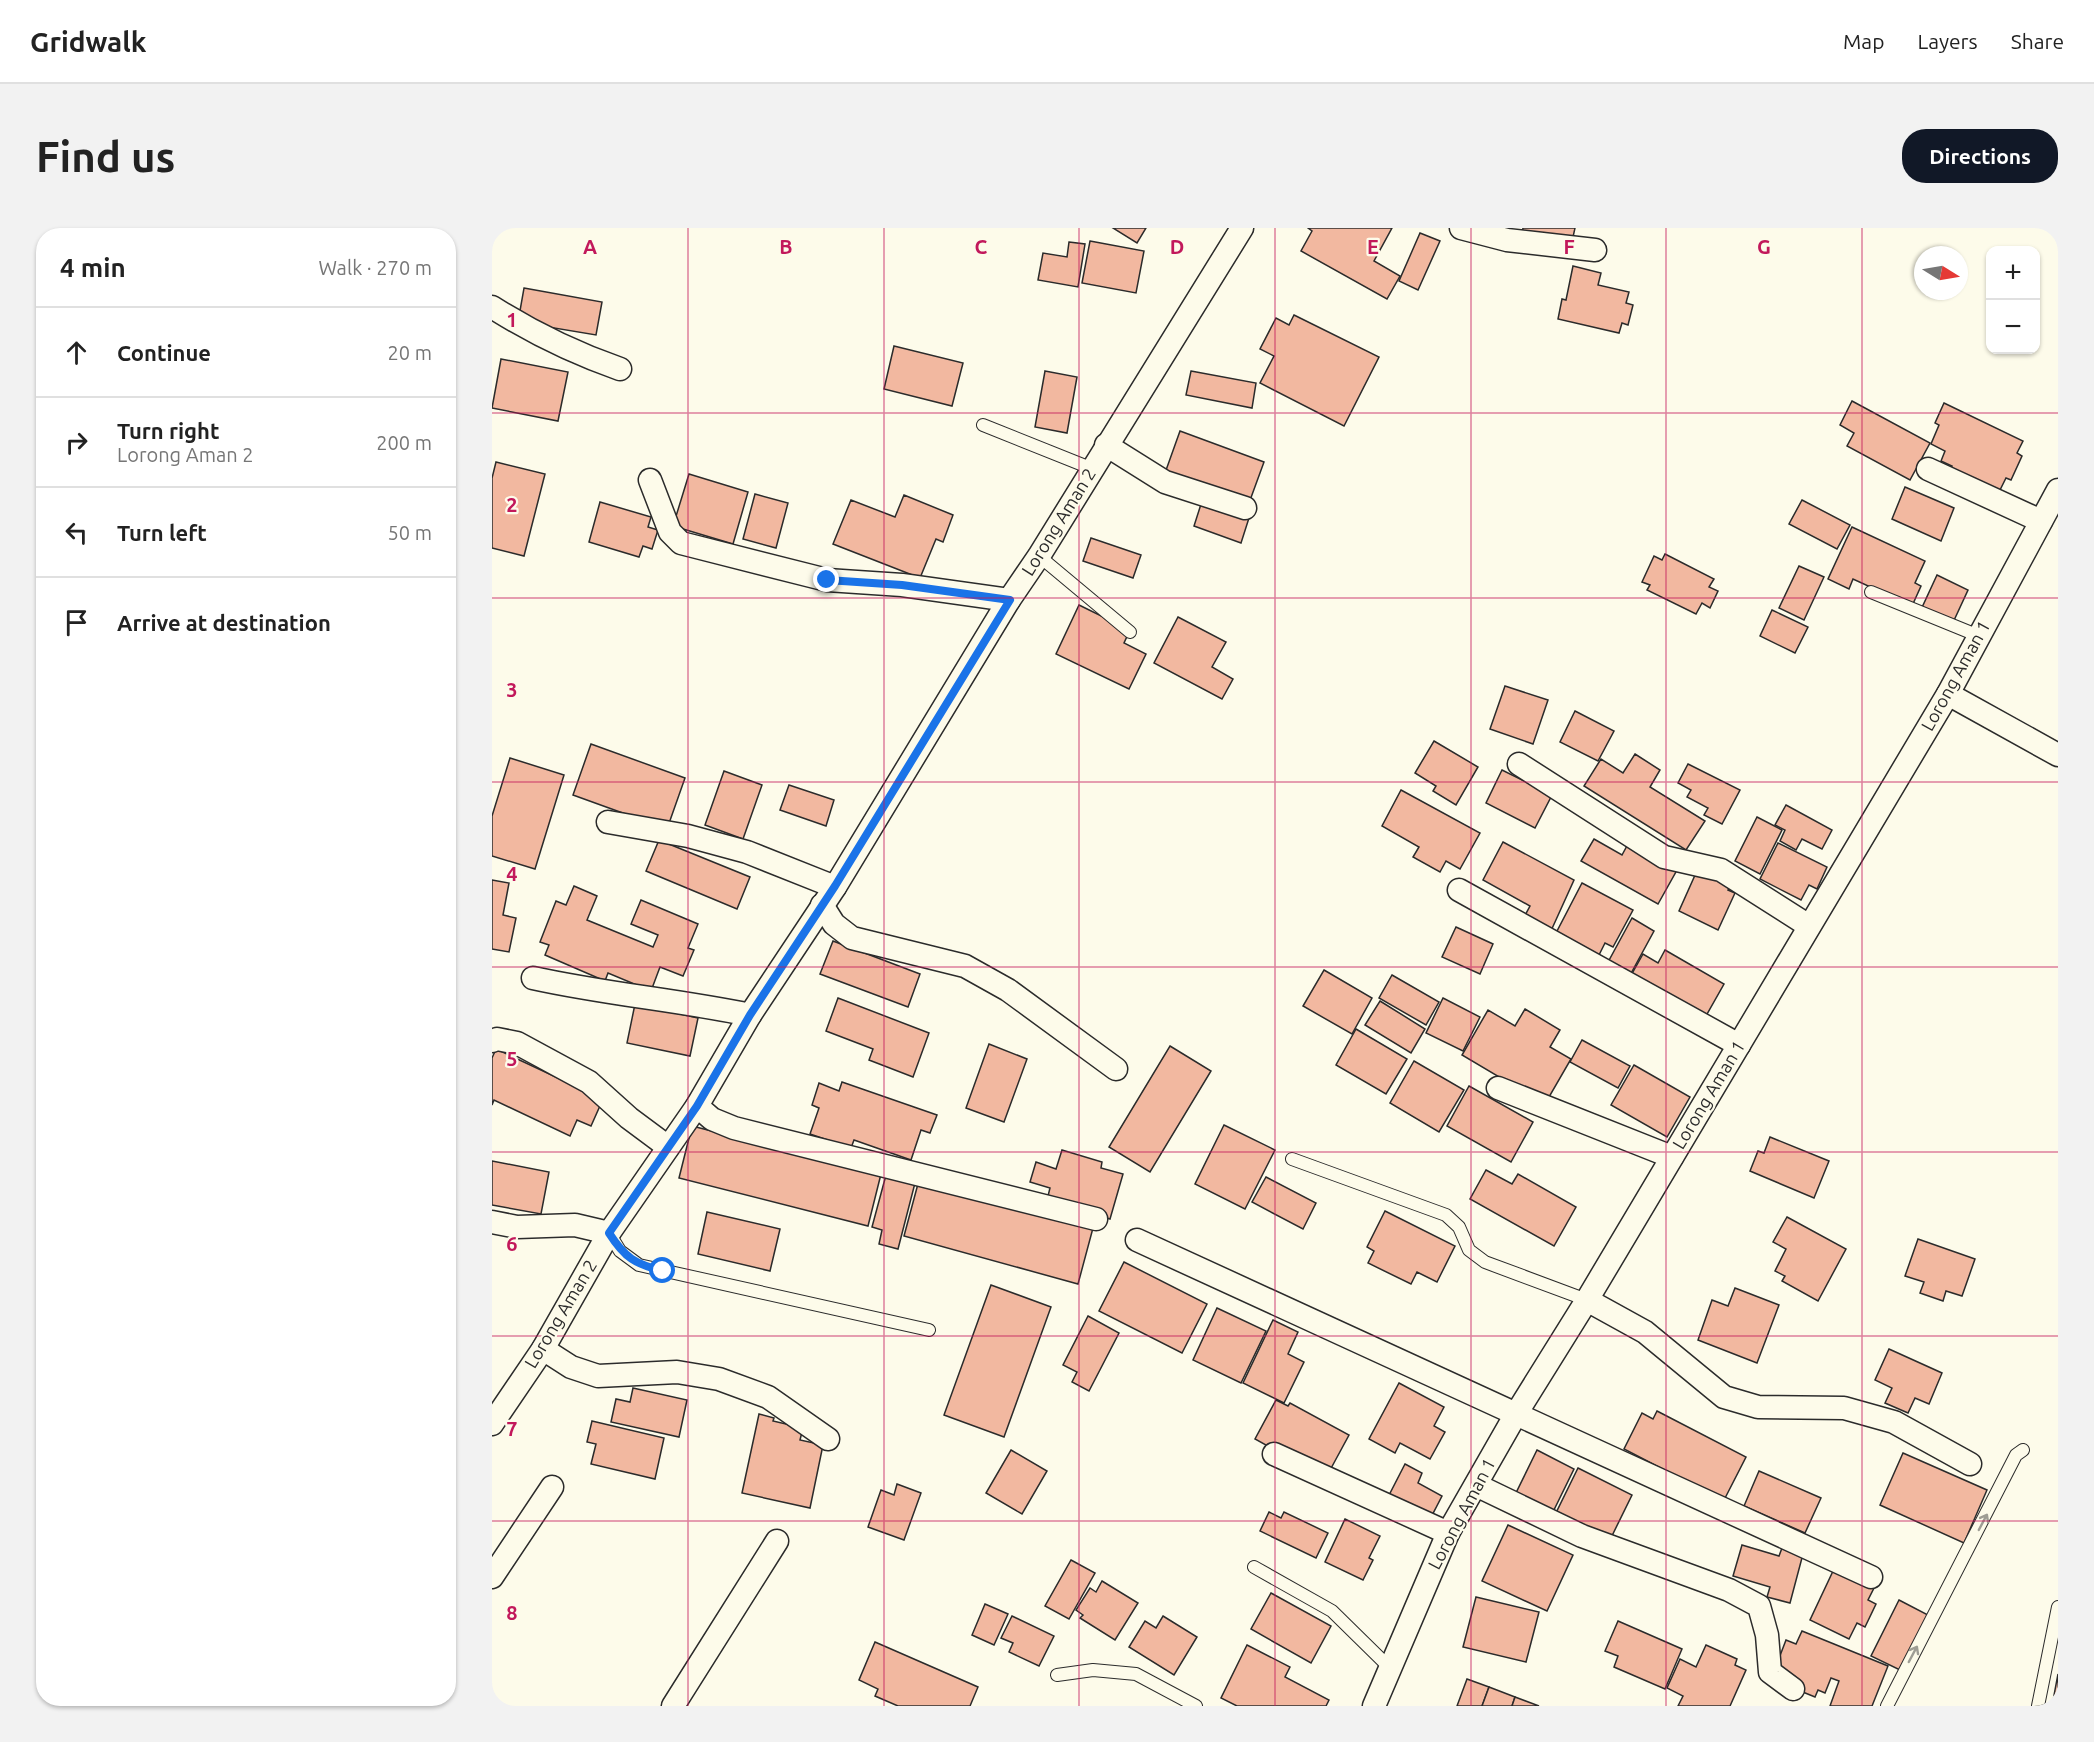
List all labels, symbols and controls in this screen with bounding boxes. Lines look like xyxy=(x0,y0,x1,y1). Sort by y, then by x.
text: Gridwalk xyxy=(30,26,147,57)
text: Map xyxy=(1843,29,1884,53)
text: Layers xyxy=(1917,29,1978,53)
text: Share xyxy=(2011,29,2064,53)
button: Directions xyxy=(1902,129,2058,183)
text: Find us xyxy=(36,133,175,180)
text: A xyxy=(583,235,597,258)
text: B xyxy=(779,235,793,258)
text: C xyxy=(975,235,988,258)
text: D xyxy=(1170,235,1184,258)
text: E xyxy=(1367,235,1379,258)
text: F xyxy=(1563,235,1575,258)
text: G xyxy=(1757,235,1771,258)
north arrow xyxy=(1914,246,1968,300)
map controls xyxy=(1986,246,2040,354)
button: + xyxy=(1986,246,2040,300)
text: 4 min xyxy=(60,253,126,282)
text: Walk · 270 m xyxy=(319,256,432,279)
button: − xyxy=(1986,300,2040,354)
text: 1 xyxy=(506,308,518,331)
icon: ahead xyxy=(60,336,93,369)
text: Continue xyxy=(117,340,211,365)
text: 20 m xyxy=(388,341,432,364)
text: Turn right xyxy=(117,418,219,443)
icon: right xyxy=(60,426,93,459)
text: 200 m xyxy=(376,431,432,454)
text: Lorong Aman 2 xyxy=(117,443,253,466)
street label: Lorong Aman 2 xyxy=(1017,464,1099,579)
text: 2 xyxy=(506,493,518,516)
icon: left xyxy=(60,516,93,549)
text: Turn left xyxy=(117,520,207,545)
text: 50 m xyxy=(388,521,432,544)
route end xyxy=(813,566,839,592)
icon: arrive xyxy=(60,606,93,639)
text: Arrive at destination xyxy=(117,610,331,635)
street label: Lorong Aman 1 xyxy=(1917,617,1994,734)
text: 3 xyxy=(506,678,518,701)
text: 4 xyxy=(506,862,518,885)
street label: Lorong Aman 1 xyxy=(1668,1037,1748,1152)
text: 5 xyxy=(506,1047,518,1070)
text: 6 xyxy=(506,1232,518,1255)
street label: Lorong Aman 2 xyxy=(520,1256,600,1371)
route start xyxy=(649,1257,675,1283)
text: 7 xyxy=(506,1417,518,1440)
street label: Lorong Aman 1 xyxy=(1423,1455,1499,1572)
one-way arrow xyxy=(1978,1513,1989,1531)
text: 8 xyxy=(506,1601,518,1624)
one-way arrow xyxy=(1908,1645,1919,1663)

